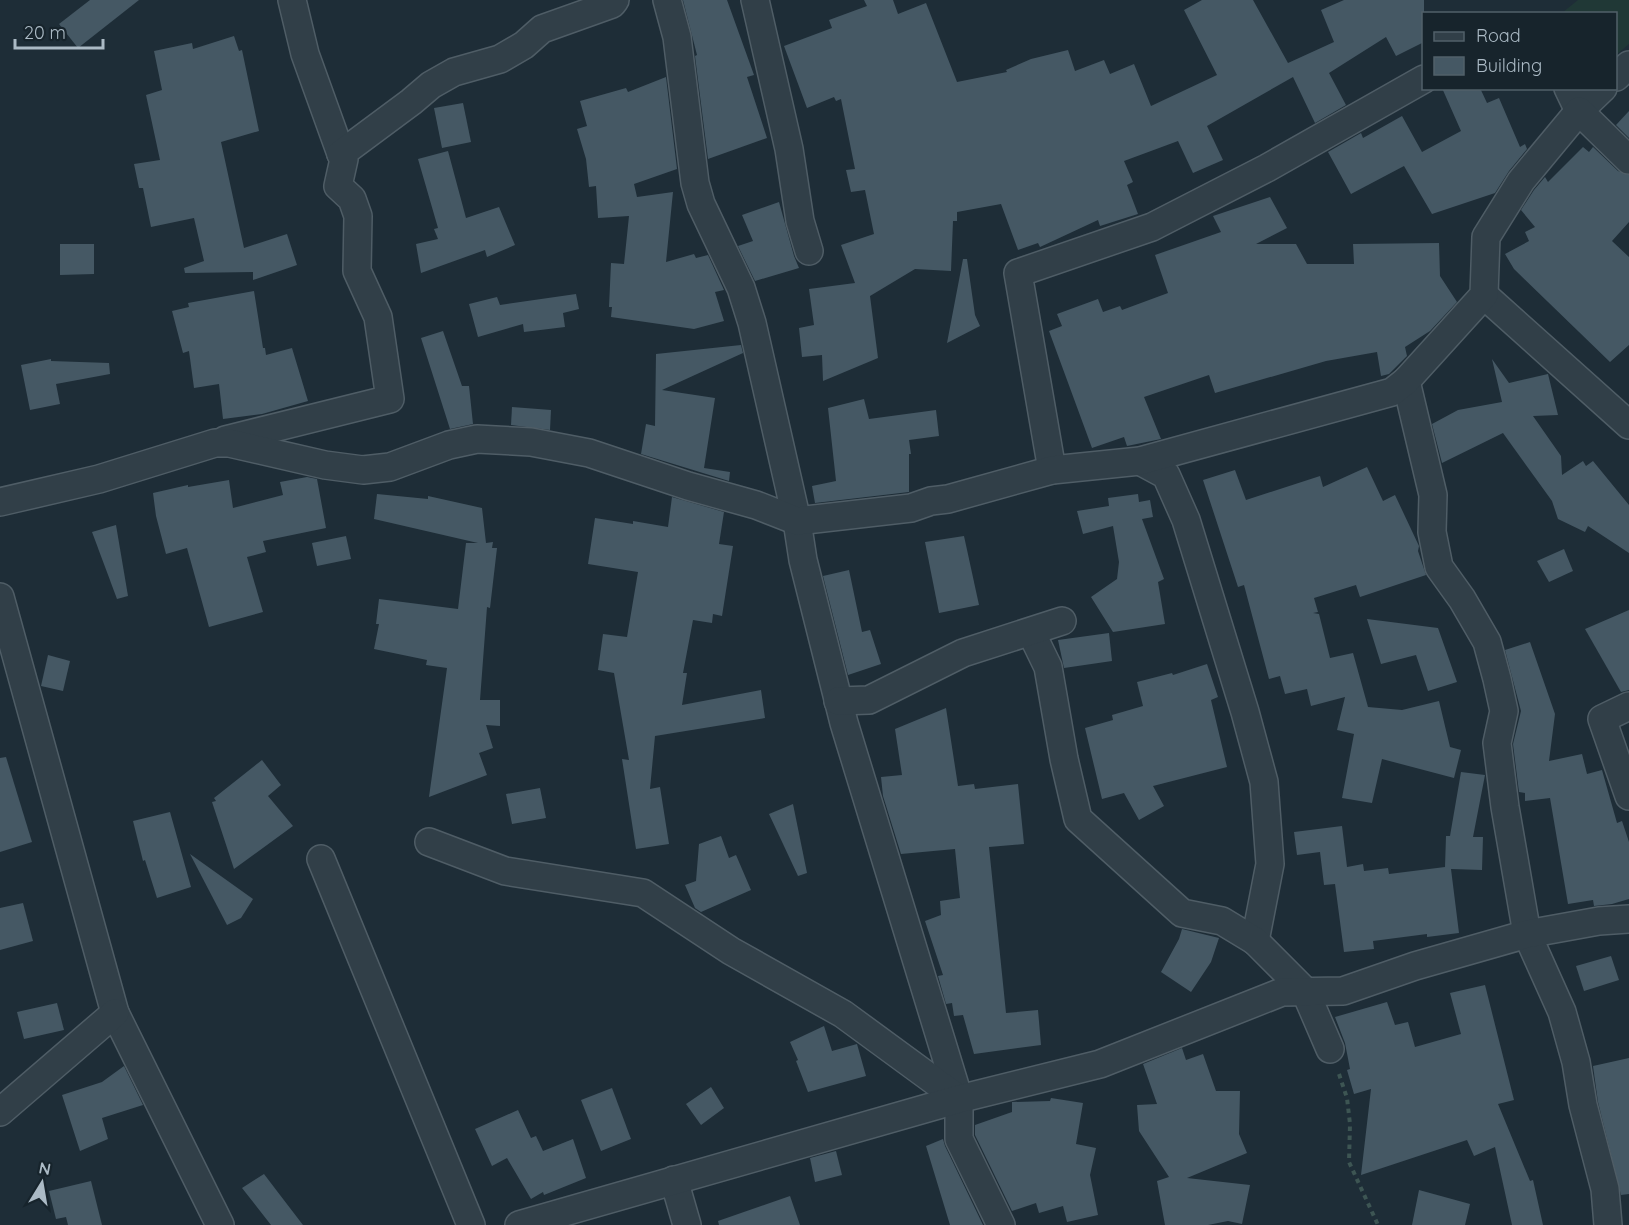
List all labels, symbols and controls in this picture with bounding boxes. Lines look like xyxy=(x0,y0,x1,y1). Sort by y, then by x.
scale bar xyxy=(15,12,104,50)
legend xyxy=(1422,12,1617,90)
text: 20 m xyxy=(24,21,66,44)
text: Road xyxy=(1476,24,1521,47)
text: Building xyxy=(1476,54,1542,77)
north arrow xyxy=(12,1153,72,1213)
text: N xyxy=(37,1157,53,1179)

